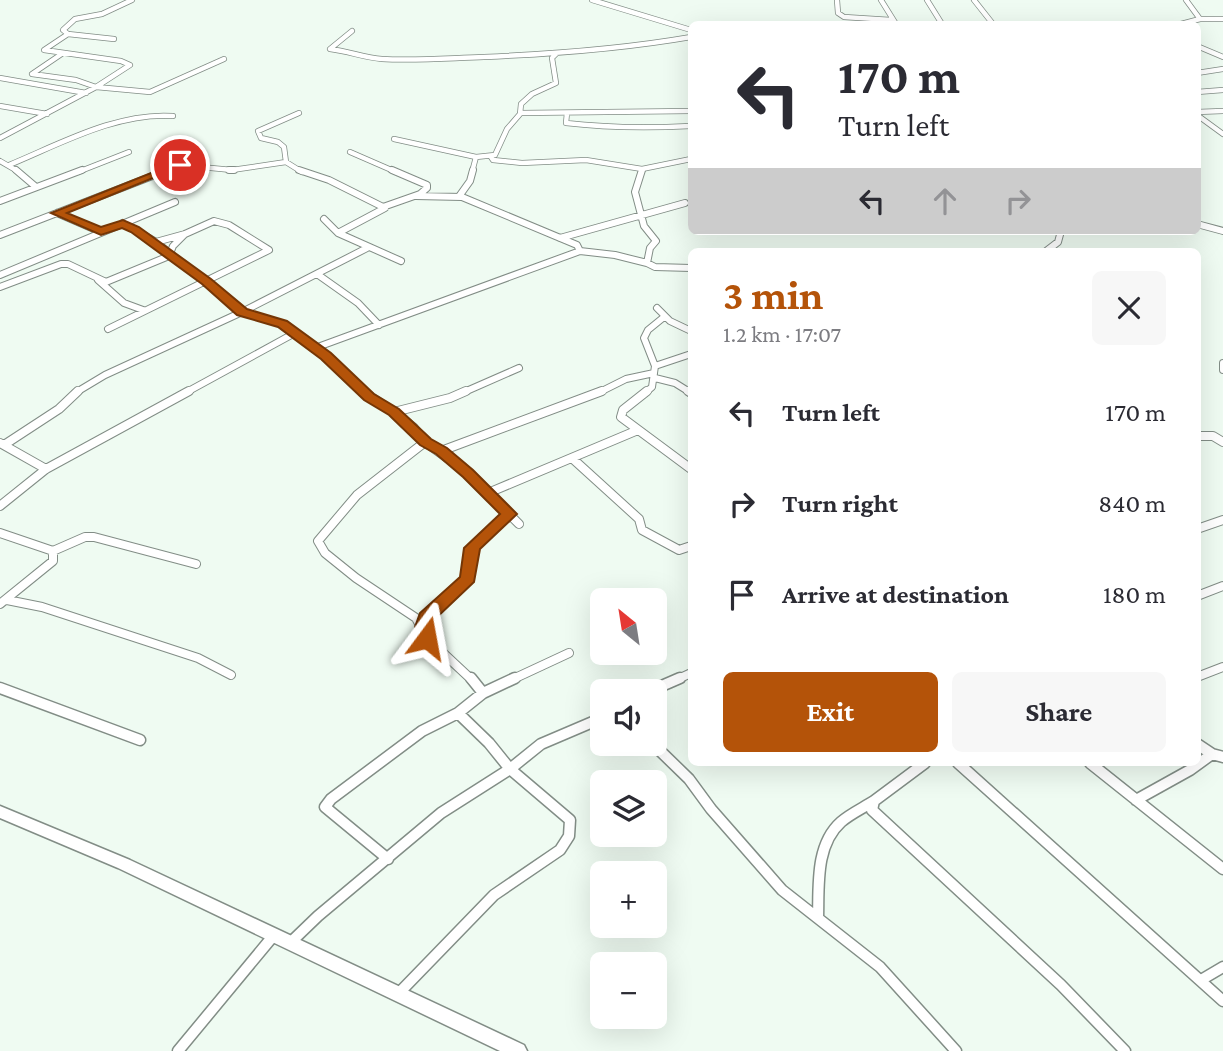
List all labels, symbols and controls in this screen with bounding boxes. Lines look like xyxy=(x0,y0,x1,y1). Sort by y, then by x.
icon: left xyxy=(723,49,814,140)
text: 170 m xyxy=(838,49,960,104)
text: Turn left xyxy=(838,107,949,143)
pin xyxy=(150,135,210,195)
icon: arrive xyxy=(161,146,199,184)
icon: left xyxy=(853,182,891,220)
icon: ahead xyxy=(926,182,964,220)
icon: right xyxy=(999,182,1037,220)
text: 3 min xyxy=(723,271,823,318)
button: close xyxy=(1092,271,1166,345)
text: 1.2 km · 17:07 xyxy=(723,321,841,347)
icon: left xyxy=(723,394,761,432)
text: Turn left xyxy=(782,398,880,427)
text: 170 m xyxy=(1105,398,1166,427)
icon: right xyxy=(723,485,761,523)
text: Turn right xyxy=(782,489,898,518)
text: 840 m xyxy=(1098,489,1166,518)
icon: arrive xyxy=(723,576,761,614)
text: Arrive at destination xyxy=(782,580,1009,609)
text: 180 m xyxy=(1103,580,1166,609)
north arrow xyxy=(590,588,667,665)
map controls xyxy=(590,588,667,1029)
position arrow xyxy=(390,601,464,675)
button: Exit xyxy=(723,672,938,752)
button: Share xyxy=(952,672,1166,752)
button: sound xyxy=(590,679,667,756)
button: layers xyxy=(590,770,667,847)
button: + xyxy=(590,861,667,938)
button: − xyxy=(590,952,667,1029)

